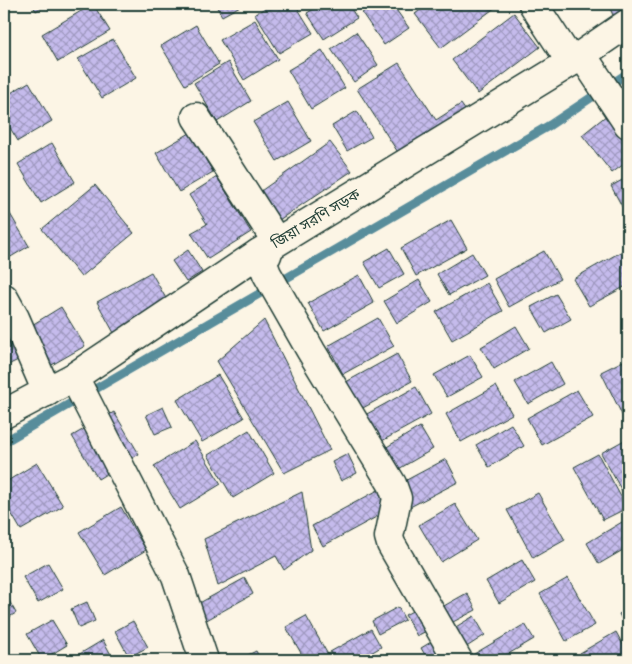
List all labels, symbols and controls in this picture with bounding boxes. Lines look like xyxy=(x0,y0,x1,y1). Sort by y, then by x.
street label: জিয়া সরণি সড়ক xyxy=(267,185,365,254)

